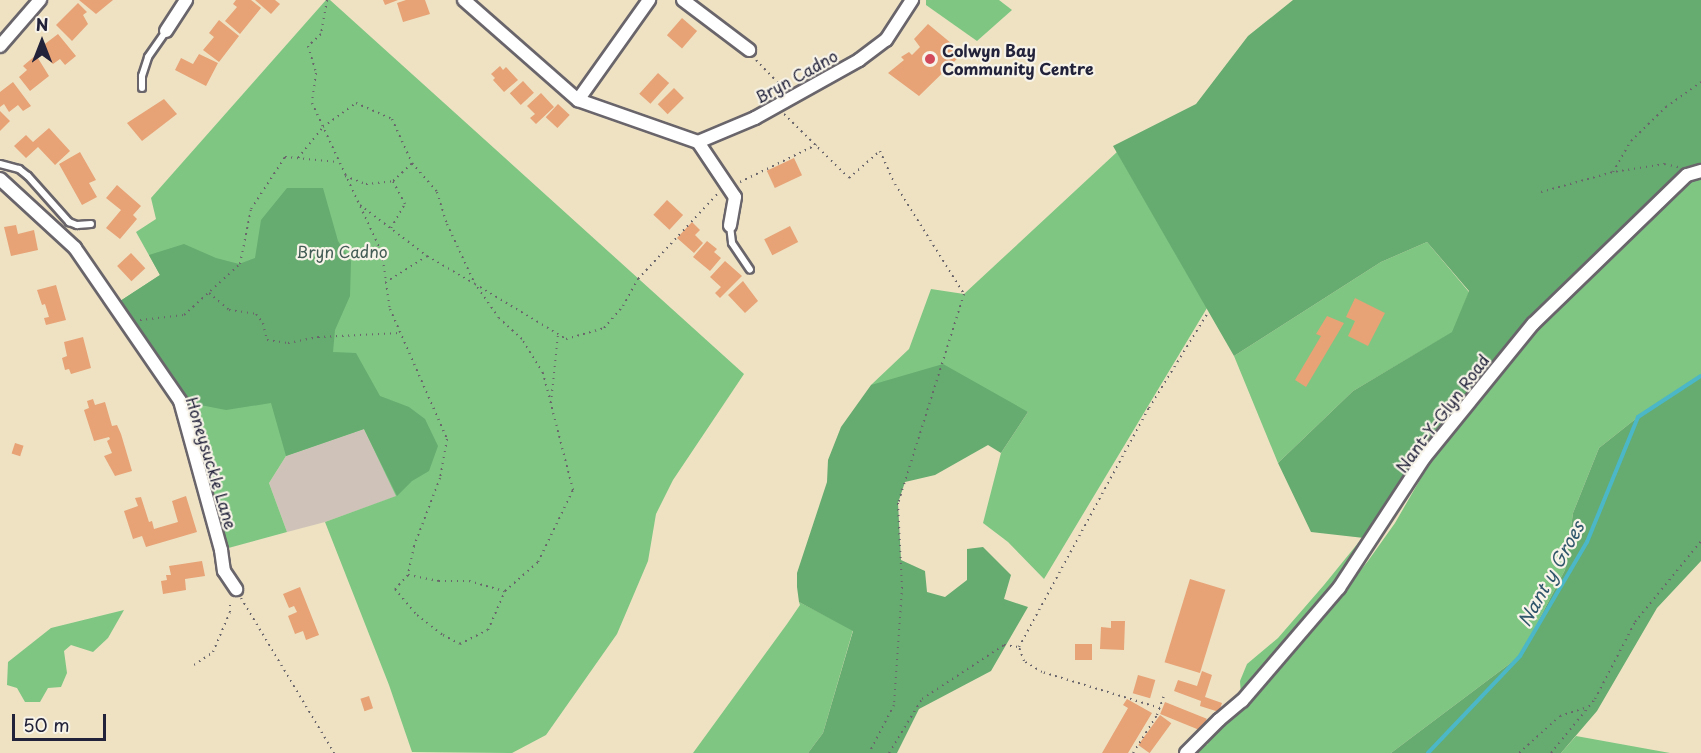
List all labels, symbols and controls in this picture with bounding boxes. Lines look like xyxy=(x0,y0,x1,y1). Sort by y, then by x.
north arrow xyxy=(12,12,72,72)
text: N xyxy=(36,12,48,36)
place label: Colwyn Bay Community Centre xyxy=(942,40,1095,78)
street label: Bryn Cadno xyxy=(751,45,841,107)
marker: Colwyn Bay Community Centre xyxy=(923,52,937,66)
park label: Bryn Cadno xyxy=(296,241,388,261)
street label: Nant-Y-Glyn Road xyxy=(1391,350,1493,476)
street label: Honeysuckle Lane xyxy=(182,393,242,533)
water label: Nant y Groes xyxy=(1513,518,1589,630)
scale bar xyxy=(15,702,110,740)
text: 50 m xyxy=(23,711,70,738)

